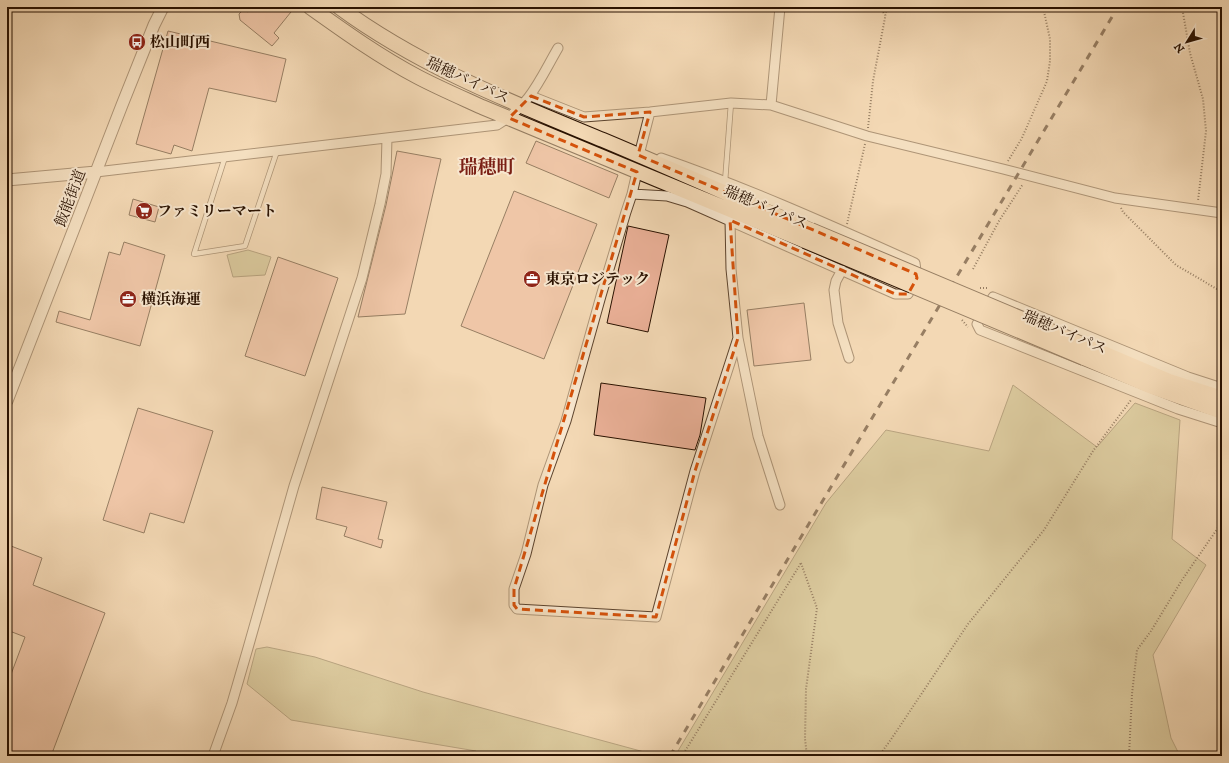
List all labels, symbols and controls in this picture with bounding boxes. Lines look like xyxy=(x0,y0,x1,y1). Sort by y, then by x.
north arrow xyxy=(1167,22,1207,62)
bus stop icon: 松山町西 xyxy=(127,32,147,52)
place label: 松山町西 xyxy=(150,33,210,52)
text: N xyxy=(1172,40,1188,55)
street label: 瑞穂バイパス xyxy=(423,53,512,108)
district label: 瑞穂町 xyxy=(458,156,516,179)
street label: 飯能街道 xyxy=(51,167,90,230)
street label: 瑞穂バイパス xyxy=(721,181,811,234)
supermarket icon: ファミリーマート xyxy=(134,201,154,221)
place label: ファミリーマート xyxy=(157,202,277,221)
office icon: 東京ロジテック xyxy=(522,269,542,289)
place label: 東京ロジテック xyxy=(545,270,650,289)
office icon: 横浜海運 xyxy=(118,289,138,309)
place label: 横浜海運 xyxy=(141,290,201,309)
street label: 瑞穂バイパス xyxy=(1020,306,1110,359)

